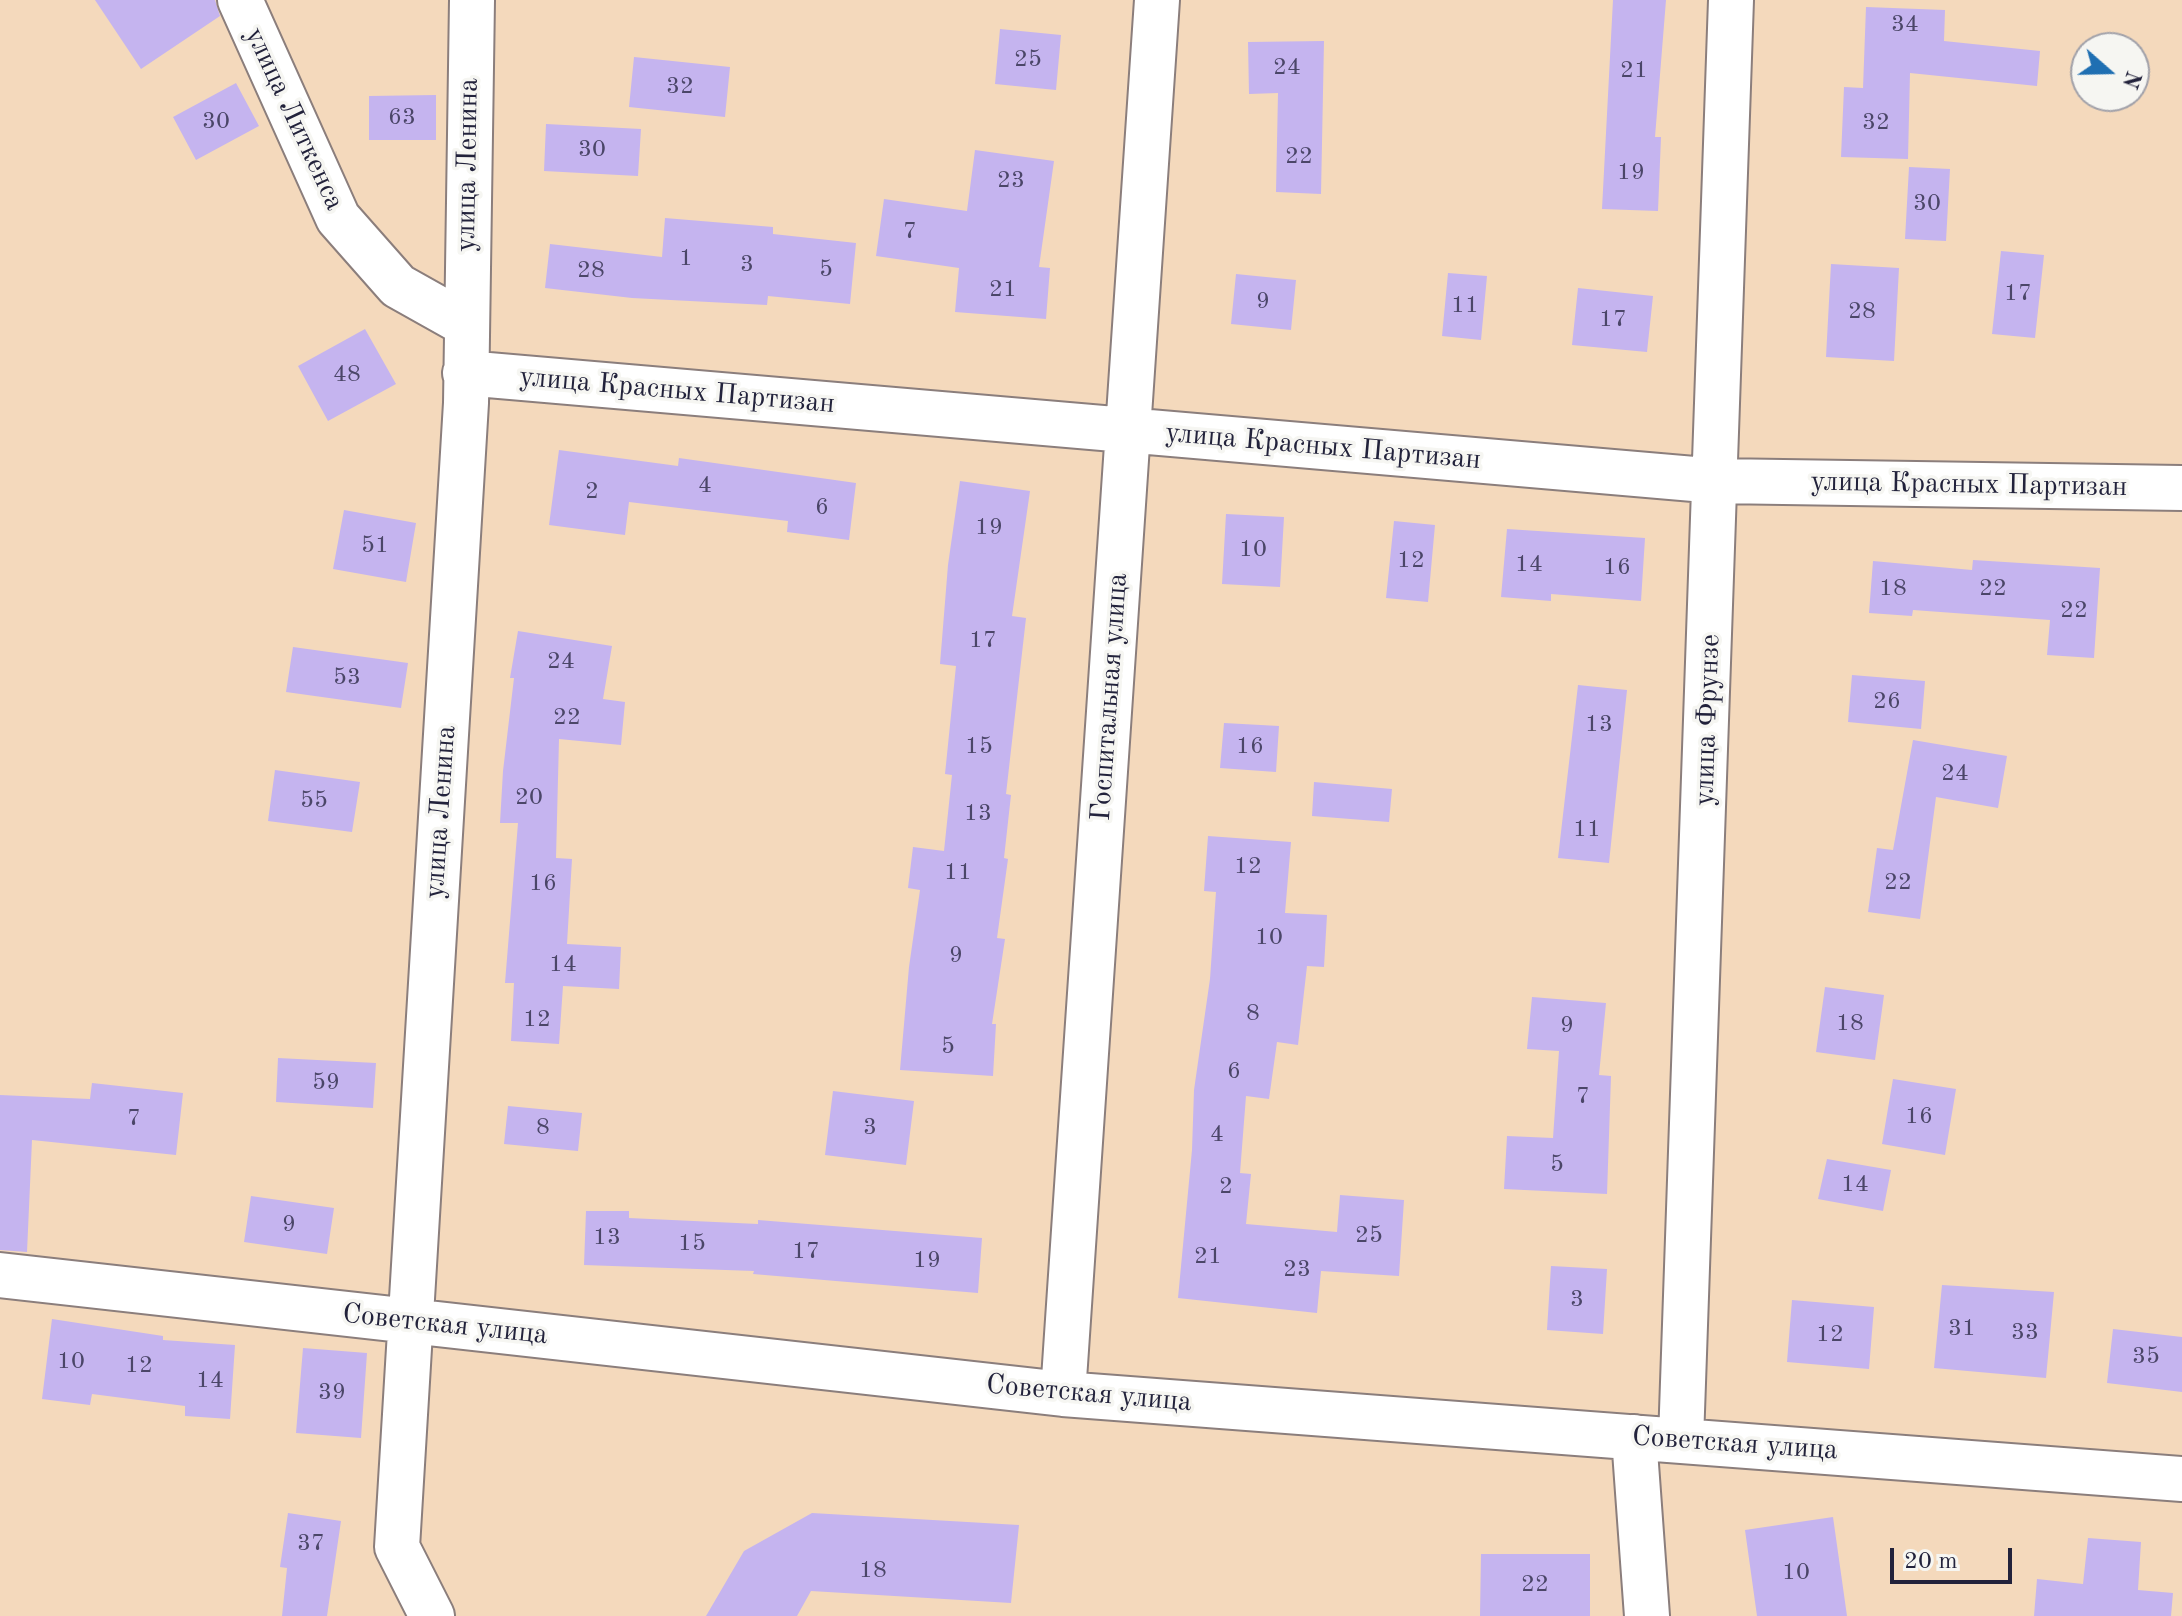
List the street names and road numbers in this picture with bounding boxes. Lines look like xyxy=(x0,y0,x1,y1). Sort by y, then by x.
street label: улица Литкенса xyxy=(237,22,351,216)
street label: улица Ленина xyxy=(450,78,486,252)
street label: улица Красных Партизан xyxy=(518,360,836,422)
street label: улица Красных Партизан xyxy=(1164,416,1482,478)
street label: улица Красных Партизан xyxy=(1810,465,2128,505)
street label: Госпитальная улица xyxy=(1085,572,1135,822)
street label: улица Фрунзе xyxy=(1688,633,1728,807)
street label: улица Ленина xyxy=(418,724,464,900)
street label: Советская улица xyxy=(341,1298,549,1352)
street label: Советская улица xyxy=(985,1368,1193,1420)
street label: Советская улица xyxy=(1631,1420,1839,1468)

